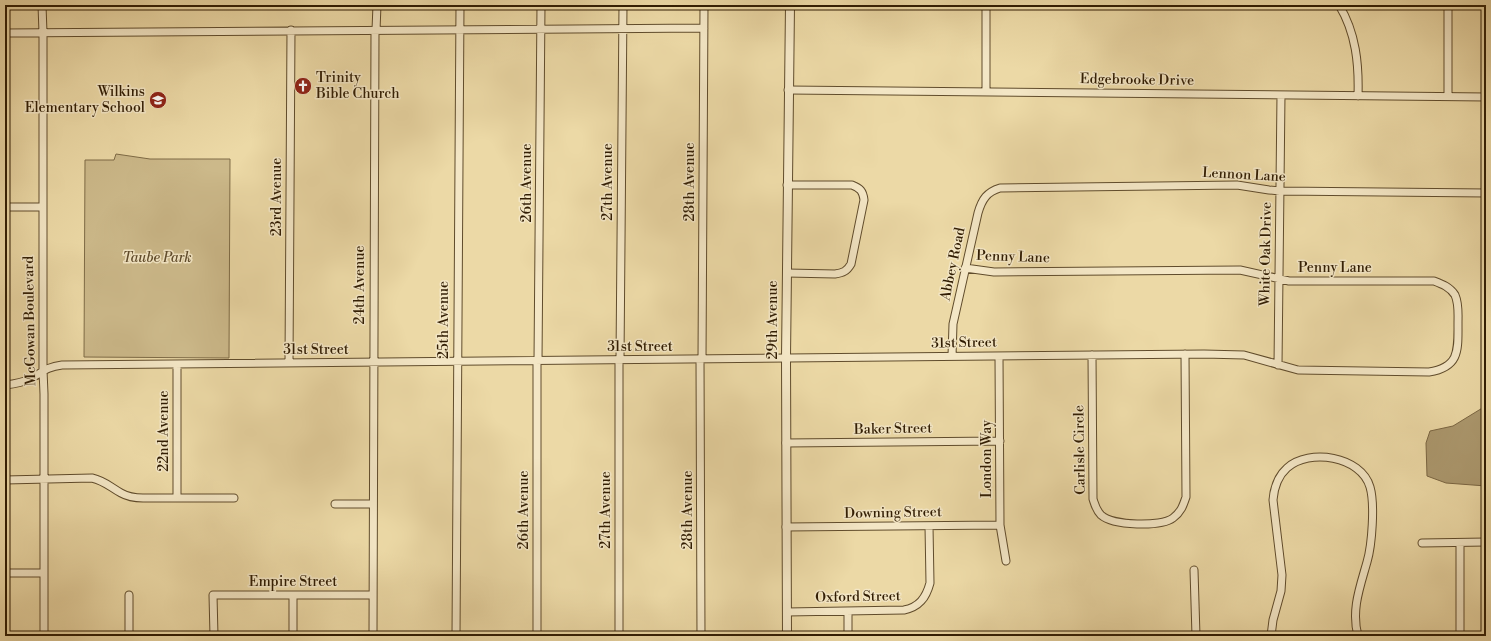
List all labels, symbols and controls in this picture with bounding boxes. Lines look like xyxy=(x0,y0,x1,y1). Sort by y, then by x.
place label: Trinity Bible Church xyxy=(315,69,400,103)
street label: Edgebrooke Drive xyxy=(1080,70,1194,90)
church icon: Trinity Bible Church xyxy=(293,76,313,96)
place label: Wilkins Elementary School xyxy=(25,83,145,117)
school or university icon: Wilkins Elementary School xyxy=(148,90,168,110)
street label: 28th Avenue xyxy=(681,142,699,222)
street label: 27th Avenue xyxy=(599,143,617,221)
street label: 26th Avenue xyxy=(518,144,536,222)
street label: 23rd Avenue xyxy=(268,158,286,236)
street label: Lennon Lane xyxy=(1202,164,1286,186)
street label: White Oak Drive xyxy=(1256,202,1276,307)
street label: Abbey Road xyxy=(936,226,970,303)
street label: 24th Avenue xyxy=(351,246,369,324)
street label: Penny Lane xyxy=(976,247,1050,267)
park label: Taube Park xyxy=(122,249,192,267)
street label: McGowan Boulevard xyxy=(20,256,40,386)
street label: Penny Lane xyxy=(1298,259,1372,277)
street label: 25th Avenue xyxy=(435,281,453,359)
street label: 29th Avenue xyxy=(764,281,782,359)
street label: 31st Street xyxy=(931,333,997,353)
street label: 31st Street xyxy=(607,338,673,356)
street label: 31st Street xyxy=(283,341,349,359)
street label: 22nd Avenue xyxy=(155,390,173,472)
street label: Carlisle Circle xyxy=(1070,405,1090,495)
street label: Baker Street xyxy=(853,419,932,439)
street label: London Way xyxy=(978,420,996,498)
street label: 28th Avenue xyxy=(679,470,697,550)
street label: 26th Avenue xyxy=(515,471,533,549)
street label: 27th Avenue xyxy=(597,471,615,549)
street label: Downing Street xyxy=(844,503,942,523)
street label: Empire Street xyxy=(249,573,337,591)
street label: Oxford Street xyxy=(815,587,901,607)

